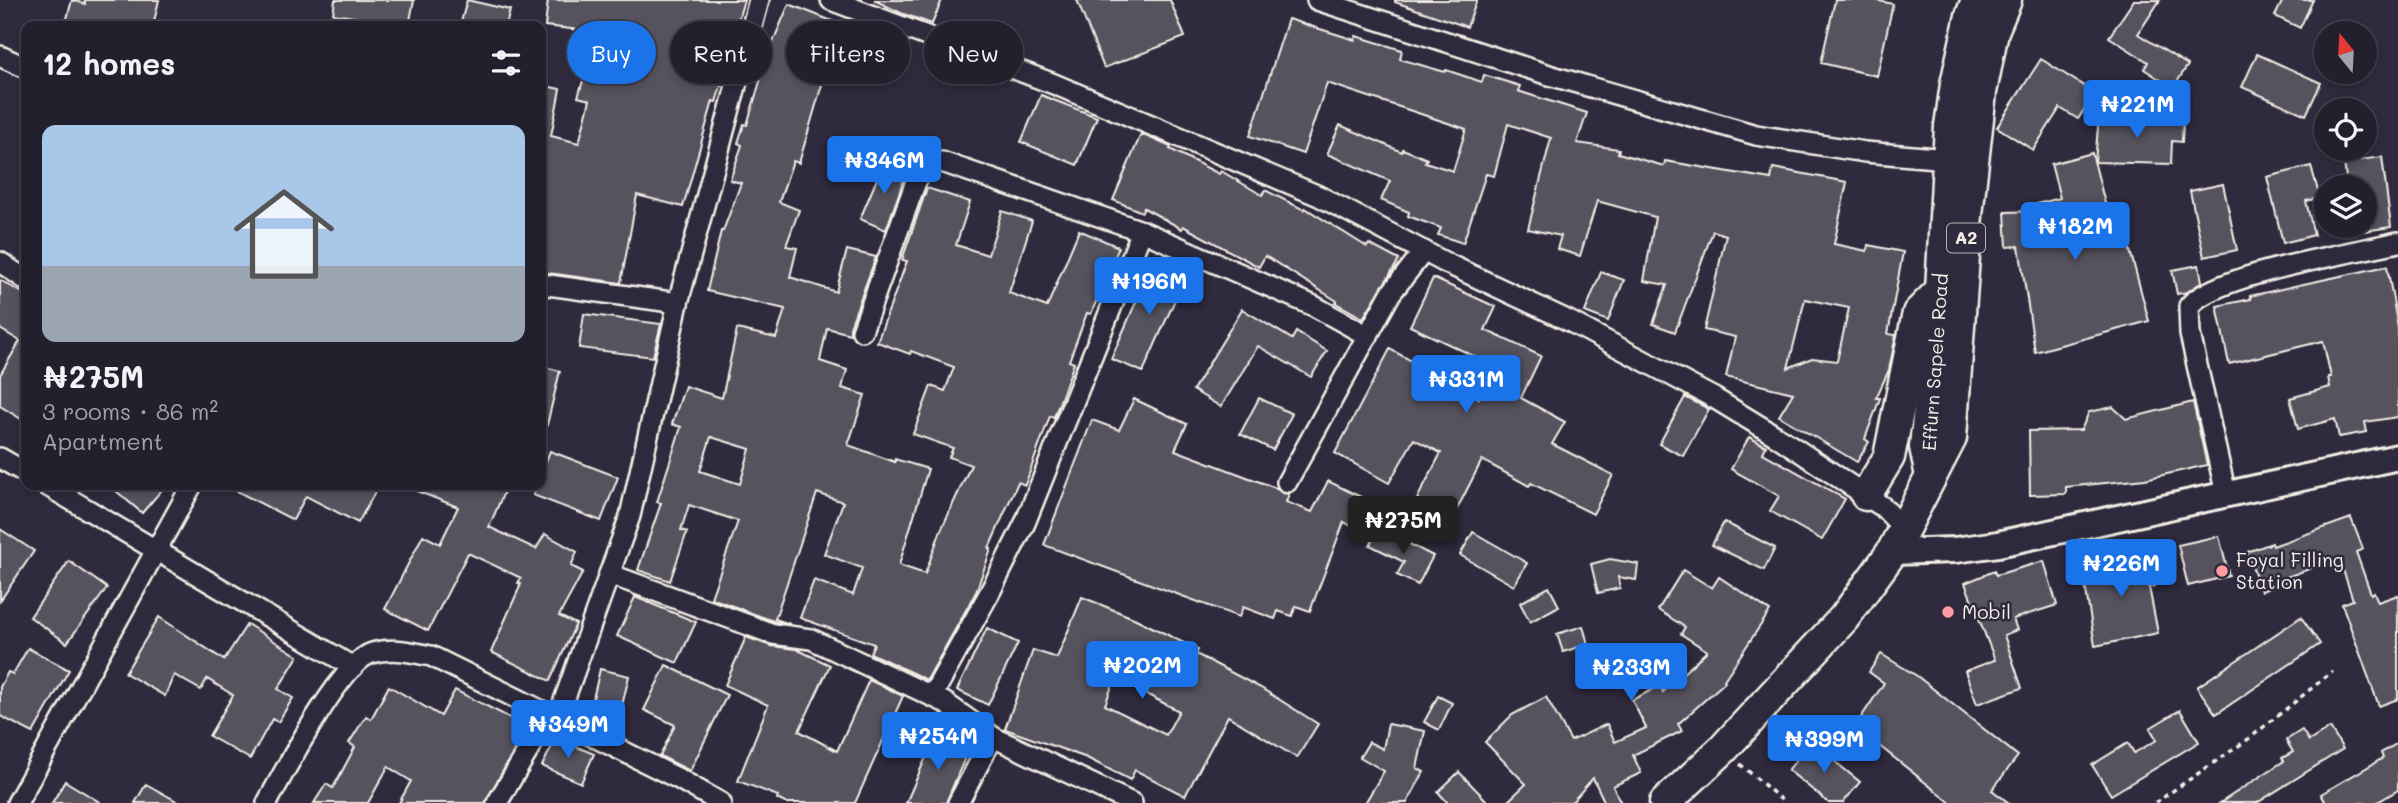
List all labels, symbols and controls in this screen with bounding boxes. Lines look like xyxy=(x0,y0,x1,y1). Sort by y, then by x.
chip: Buy xyxy=(567,21,656,84)
chip: Rent xyxy=(670,21,772,84)
chip: Filters xyxy=(786,21,910,84)
chip: New xyxy=(924,21,1023,84)
north arrow xyxy=(2314,21,2376,84)
map controls xyxy=(2314,21,2377,238)
text: 12 homes xyxy=(42,43,175,83)
icon: filters xyxy=(487,44,525,82)
pin: ₦221M xyxy=(2088,80,2186,140)
text: ₦221M xyxy=(2099,88,2175,118)
button: locate xyxy=(2314,98,2377,161)
pin: ₦346M xyxy=(835,136,933,196)
text: ₦346M xyxy=(843,144,925,174)
icon: home xyxy=(221,171,347,297)
button: layers xyxy=(2314,175,2377,238)
pin: ₦182M xyxy=(2026,202,2124,262)
text: ₦182M xyxy=(2037,210,2113,240)
road number: A2 xyxy=(1947,224,1985,252)
pin: ₦196M xyxy=(1100,258,1198,317)
text: ₦196M xyxy=(1110,265,1188,295)
street label: Effurn Sapele Road xyxy=(1916,272,1953,452)
text: ₦275M xyxy=(42,356,144,396)
pin: ₦331M xyxy=(1417,356,1515,415)
text: ₦331M xyxy=(1427,363,1505,393)
text: 3 rooms · 86 m² xyxy=(42,396,218,426)
text: Apartment xyxy=(42,426,164,456)
pin: ₦275M xyxy=(1354,496,1452,556)
text: ₦275M xyxy=(1364,504,1442,534)
pin: ₦226M xyxy=(2072,540,2170,599)
text: ₦226M xyxy=(2082,547,2160,577)
place label: Foyal Filling Station xyxy=(2236,547,2344,594)
marker: Foyal Filling Station xyxy=(2214,563,2230,579)
place label: Mobil xyxy=(1962,599,2011,624)
marker: Mobil xyxy=(1940,604,1956,620)
pin: ₦202M xyxy=(1093,642,1191,701)
pin: ₦233M xyxy=(1582,644,1680,703)
text: ₦202M xyxy=(1102,649,1182,679)
text: ₦233M xyxy=(1591,651,1671,681)
pin: ₦349M xyxy=(519,700,617,760)
text: ₦349M xyxy=(527,708,609,738)
pin: ₦254M xyxy=(889,712,987,772)
pin: ₦399M xyxy=(1775,716,1873,775)
text: ₦254M xyxy=(898,720,978,750)
text: ₦399M xyxy=(1784,723,1864,753)

